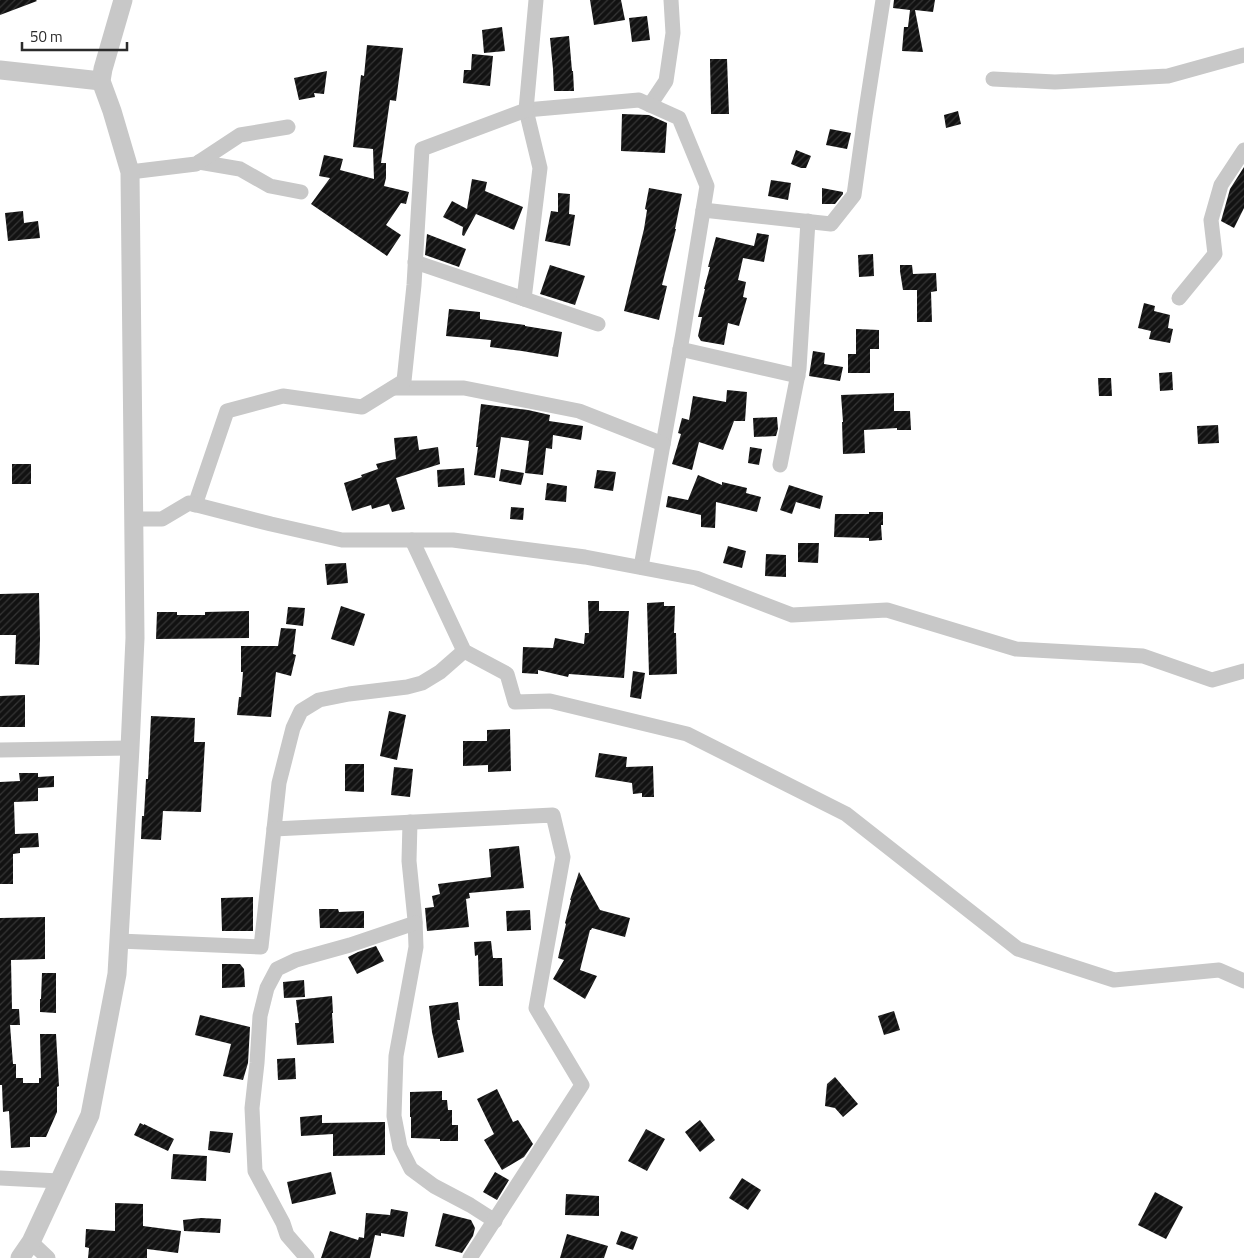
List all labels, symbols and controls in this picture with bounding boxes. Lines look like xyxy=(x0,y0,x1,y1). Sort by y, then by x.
scale bar xyxy=(22,20,128,52)
text: 50 m xyxy=(30,25,63,48)

